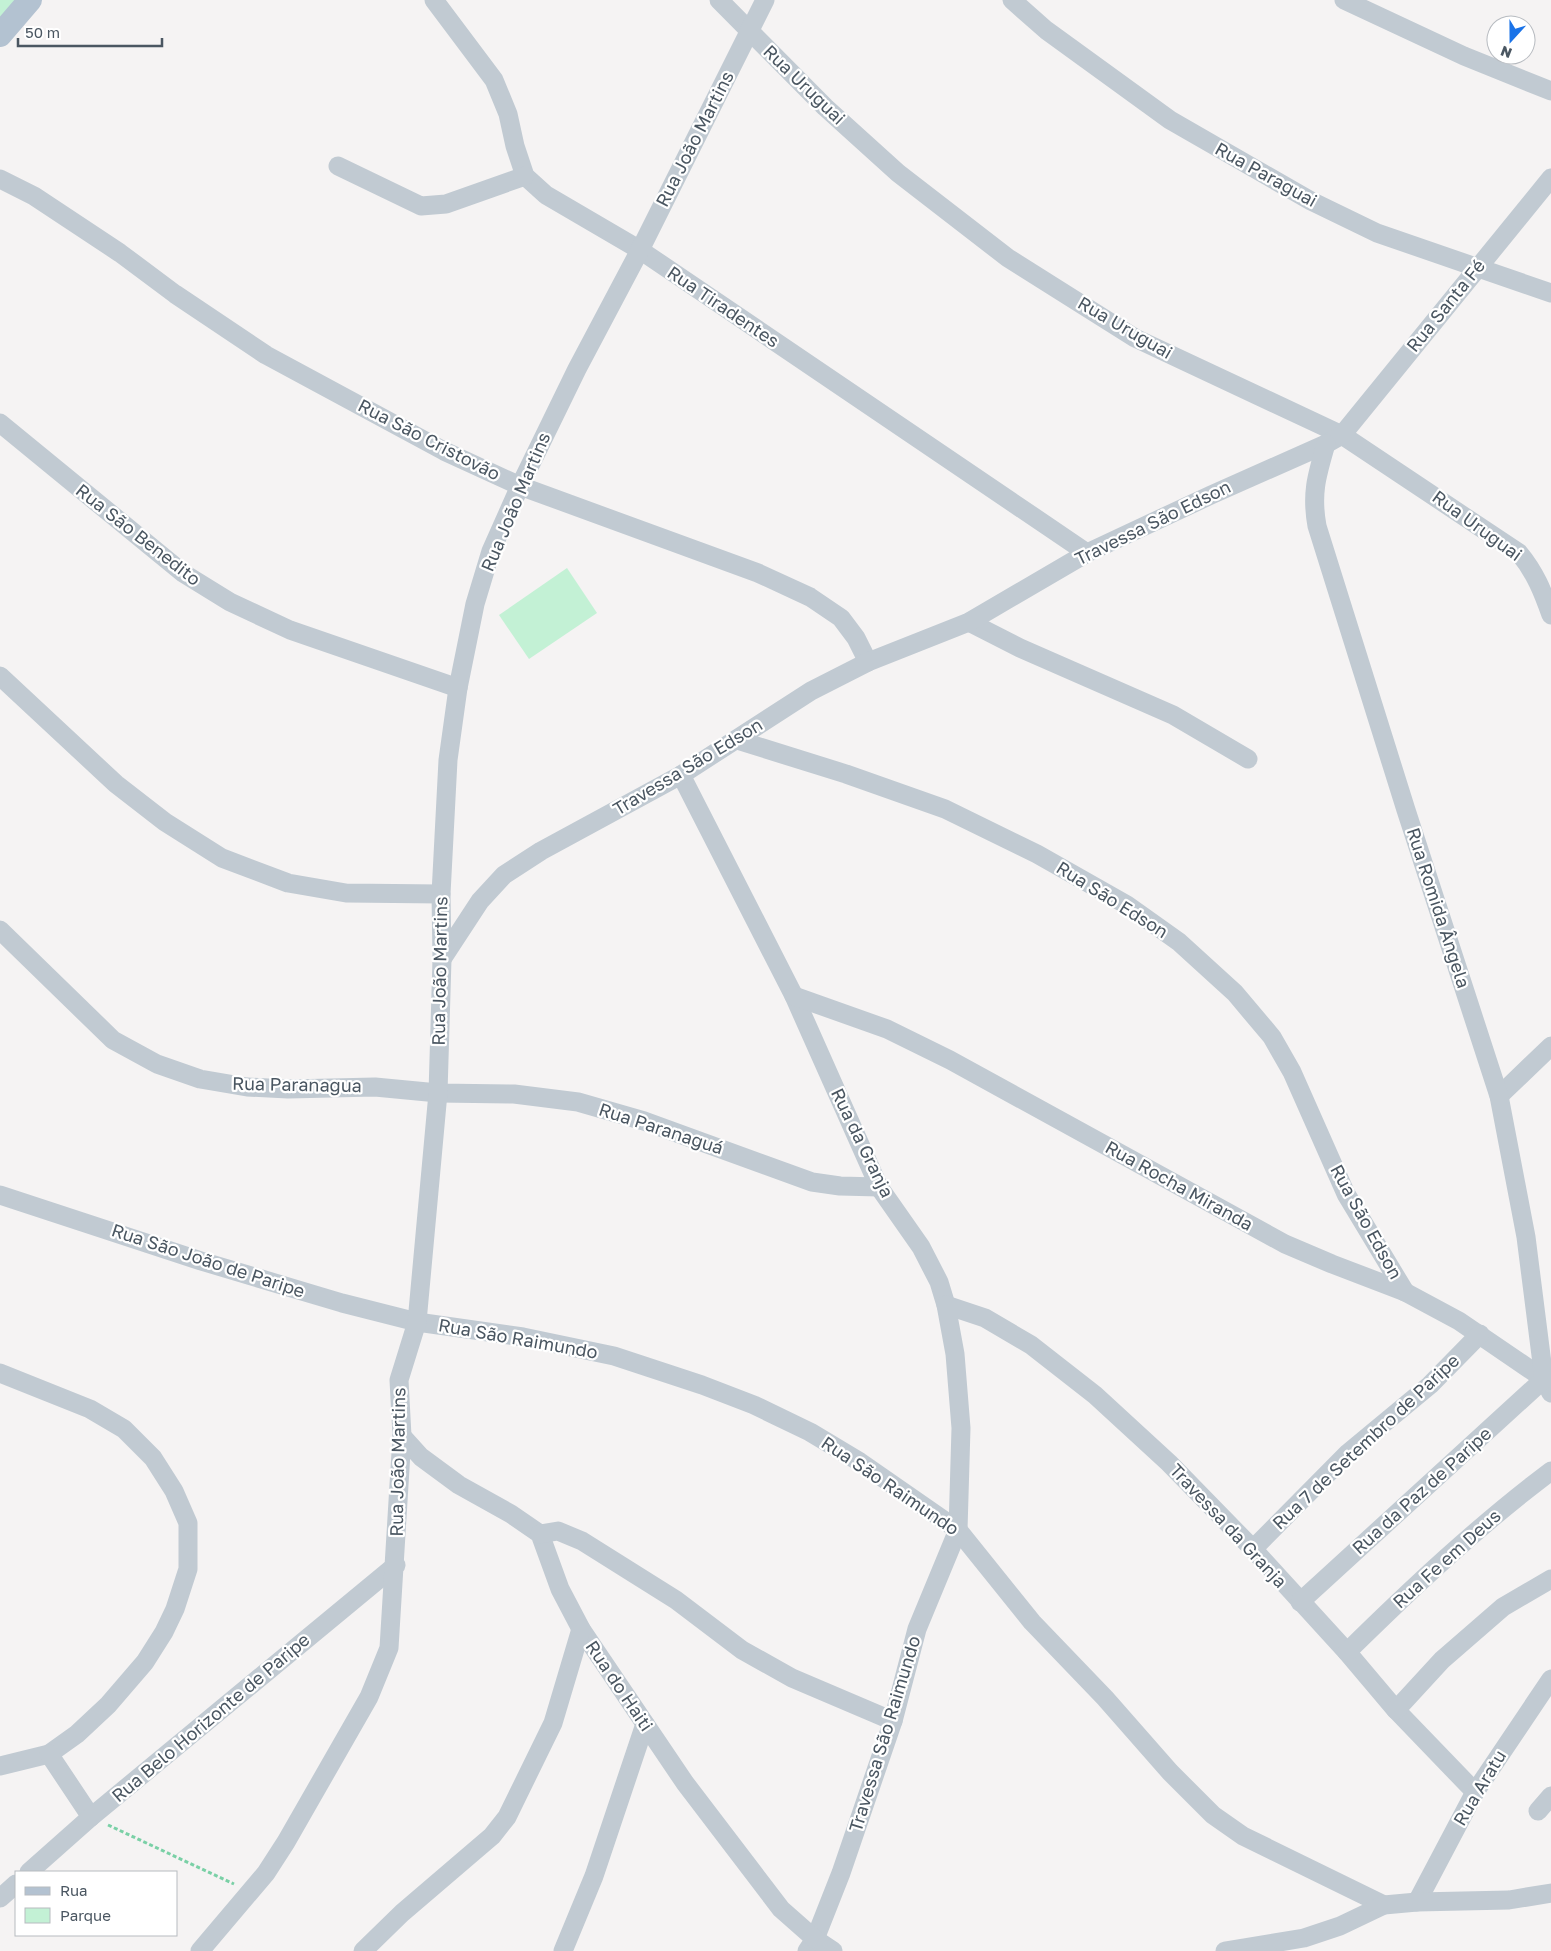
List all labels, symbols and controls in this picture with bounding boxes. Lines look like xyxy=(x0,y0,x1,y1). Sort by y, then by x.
scale bar xyxy=(18,15,161,47)
north arrow xyxy=(1486,15,1536,65)
text: 50 m xyxy=(25,23,60,41)
street label: Rua Uruguai xyxy=(759,40,850,129)
text: N xyxy=(1498,43,1514,62)
street label: Rua João Martins xyxy=(650,67,738,210)
street label: Rua Paraguai xyxy=(1212,137,1321,211)
street label: Rua Santa Fé xyxy=(1401,255,1489,356)
street label: Rua Tiradentes xyxy=(664,261,784,352)
street label: Rua Uruguai xyxy=(1074,291,1177,363)
street label: Rua São Cristovão xyxy=(355,394,504,484)
street label: Rua João Martins xyxy=(476,429,554,575)
street label: Travessa São Edson xyxy=(1071,475,1234,569)
street label: Rua São Benedito xyxy=(72,479,205,590)
street label: Rua Uruguai xyxy=(1428,485,1527,565)
street label: Travessa São Edson xyxy=(609,713,766,819)
street label: Rua Romida Ângela xyxy=(1403,825,1475,991)
street label: Rua São Edson xyxy=(1053,856,1173,942)
street label: Rua João Martins xyxy=(427,896,451,1046)
street label: Rua Paranagua xyxy=(232,1072,362,1096)
street label: Rua da Granja xyxy=(827,1084,899,1201)
street label: Rua Paranaguá xyxy=(596,1098,726,1159)
street label: Rua Rocha Miranda xyxy=(1102,1135,1257,1235)
street label: Rua São Edson xyxy=(1326,1160,1407,1283)
street label: Rua São João de Paripe xyxy=(109,1218,308,1302)
street label: Rua São Raimundo xyxy=(437,1313,599,1363)
street label: Rua 7 de Setembro de Paripe xyxy=(1267,1349,1463,1534)
street label: Rua João Martins xyxy=(385,1387,409,1537)
street label: Rua da Paz de Paripe xyxy=(1347,1422,1495,1559)
street label: Rua São Raimundo xyxy=(818,1431,964,1539)
street label: Travessa da Granja xyxy=(1166,1459,1292,1592)
street label: Rua Fe em Deus xyxy=(1388,1504,1505,1612)
street label: Rua Belo Horizonte de Paripe xyxy=(107,1628,314,1806)
street label: Travessa São Raimundo xyxy=(844,1633,924,1834)
street label: Rua do Haiti xyxy=(581,1636,658,1735)
street label: Rua Aratu xyxy=(1448,1746,1510,1829)
legend xyxy=(15,1871,178,1936)
text: Rua xyxy=(60,1881,87,1899)
text: Parque xyxy=(60,1906,111,1924)

